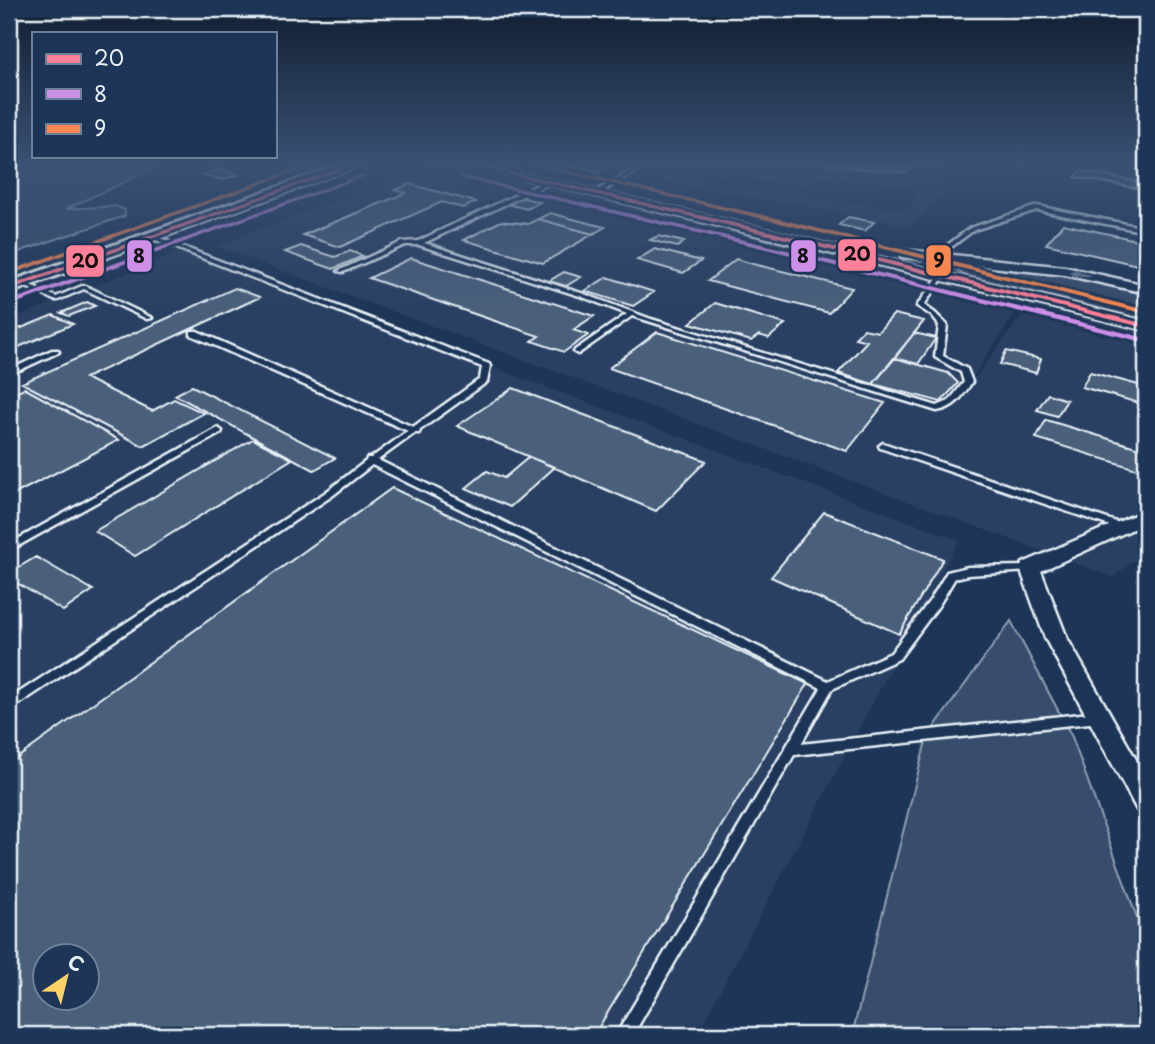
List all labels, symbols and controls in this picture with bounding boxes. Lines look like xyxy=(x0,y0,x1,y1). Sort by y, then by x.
legend xyxy=(32,32,276,158)
text: 20 xyxy=(94,41,124,73)
text: 8 xyxy=(94,77,107,109)
text: 9 xyxy=(94,111,106,143)
line badge: 20 xyxy=(837,238,877,272)
line badge: 8 xyxy=(126,239,153,273)
line badge: 8 xyxy=(790,239,817,273)
text: 20 xyxy=(843,239,871,267)
text: 8 xyxy=(133,241,145,269)
text: 8 xyxy=(797,241,809,269)
line badge: 20 xyxy=(65,244,105,278)
line badge: 9 xyxy=(925,244,952,277)
text: 9 xyxy=(933,245,945,273)
text: 20 xyxy=(71,246,99,274)
one-way arrow xyxy=(1069,269,1091,280)
north arrow xyxy=(32,942,102,1012)
text: С xyxy=(62,947,90,978)

